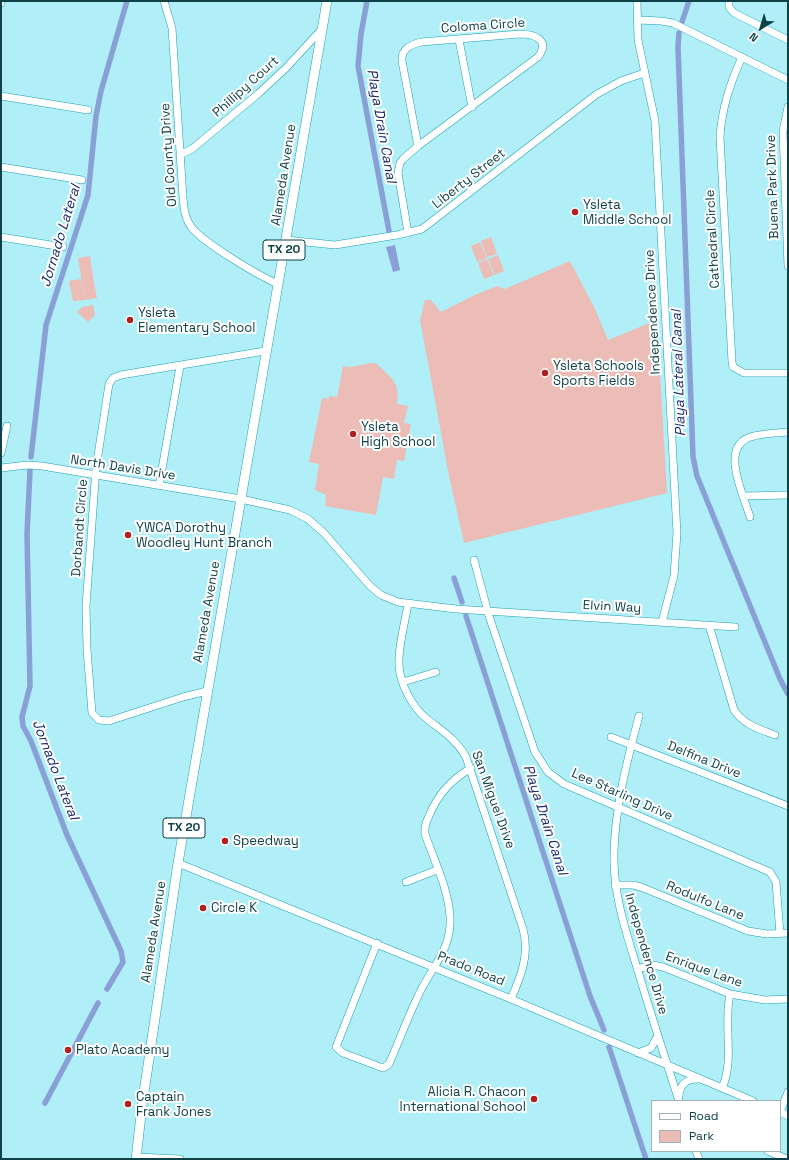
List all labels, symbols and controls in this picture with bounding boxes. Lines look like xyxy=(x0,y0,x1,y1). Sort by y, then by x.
north arrow xyxy=(741,8,781,48)
street label: Coloma Circle xyxy=(440,15,526,37)
text: N xyxy=(746,30,761,45)
street label: Phillipy Court xyxy=(210,53,282,121)
water label: Playa Drain Canal xyxy=(363,68,399,184)
street label: Old County Drive xyxy=(158,103,180,207)
street label: Alameda Avenue xyxy=(268,123,300,227)
street label: Buena Park Drive xyxy=(763,134,783,240)
street label: Liberty Street xyxy=(429,146,509,212)
water label: Jornado Lateral xyxy=(37,183,85,289)
street label: Cathedral Circle xyxy=(703,189,723,289)
place label: Ysleta Middle School xyxy=(583,197,671,228)
marker: Ysleta Middle School xyxy=(570,207,580,217)
road number: TX 20 xyxy=(263,240,305,260)
street label: Independence Drive xyxy=(642,249,664,375)
place label: Ysleta Elementary School xyxy=(138,305,255,336)
water label: Playa Lateral Canal xyxy=(668,309,690,437)
marker: Ysleta Elementary School xyxy=(125,315,135,325)
place label: Ysleta Schools Sports Fields xyxy=(553,358,644,389)
marker: Ysleta Schools Sports Fields xyxy=(540,368,550,378)
place label: Ysleta High School xyxy=(361,419,435,450)
marker: Ysleta High School xyxy=(348,429,358,439)
street label: North Davis Drive xyxy=(69,452,177,484)
street label: Dorbandt Circle xyxy=(69,479,91,577)
place label: YWCA Dorothy Woodley Hunt Branch xyxy=(136,520,272,551)
marker: YWCA Dorothy Woodley Hunt Branch xyxy=(123,530,133,540)
street label: Alameda Avenue xyxy=(190,560,224,664)
street label: Elvin Way xyxy=(582,598,642,616)
water label: Jornado Lateral xyxy=(28,718,82,822)
street label: Delfina Drive xyxy=(665,738,743,782)
street label: San Miguel Drive xyxy=(468,749,518,851)
water label: Playa Drain Canal xyxy=(519,763,571,877)
street label: Lee Starling Drive xyxy=(569,766,675,824)
road number: TX 20 xyxy=(163,818,205,838)
place label: Speedway xyxy=(233,833,299,849)
marker: Speedway xyxy=(220,836,230,846)
street label: Rodulfo Lane xyxy=(664,878,746,924)
street label: Alameda Avenue xyxy=(138,880,170,984)
street label: Independence Drive xyxy=(621,892,671,1016)
place label: Circle K xyxy=(211,900,257,916)
marker: Circle K xyxy=(198,903,208,913)
street label: Prado Road xyxy=(435,948,507,990)
street label: Enrique Lane xyxy=(663,949,745,991)
place label: Plato Academy xyxy=(76,1042,170,1058)
marker: Plato Academy xyxy=(63,1045,73,1055)
place label: Alicia R. Chacon International School xyxy=(400,1084,526,1115)
place label: Captain Frank Jones xyxy=(136,1089,211,1120)
marker: Alicia R. Chacon International School xyxy=(529,1094,539,1104)
marker: Captain Frank Jones xyxy=(123,1099,133,1109)
legend xyxy=(651,1100,781,1152)
text: Road xyxy=(689,1108,718,1124)
text: Park xyxy=(689,1128,714,1144)

